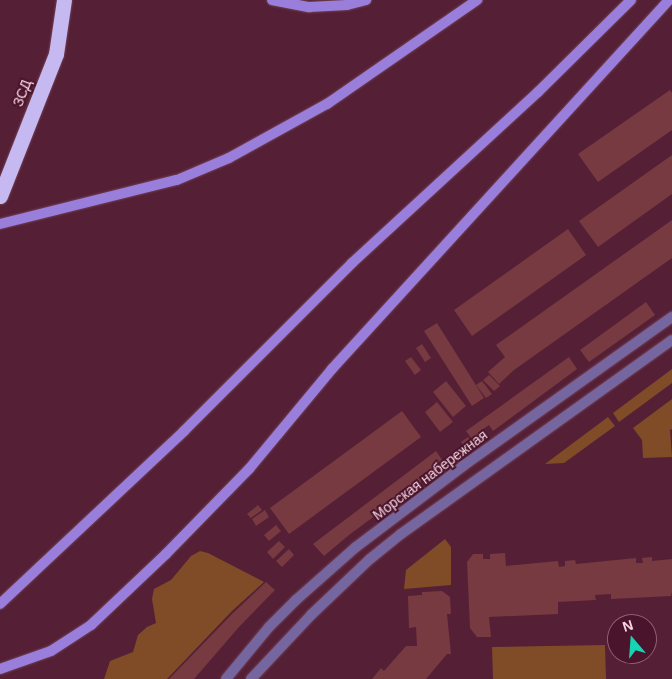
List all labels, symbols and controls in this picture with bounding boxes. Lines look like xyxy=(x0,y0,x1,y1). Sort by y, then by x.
street label: ЗСД xyxy=(9,77,35,109)
street label: Морская набережная xyxy=(369,426,491,524)
north arrow xyxy=(607,614,657,664)
text: N xyxy=(620,617,635,635)

